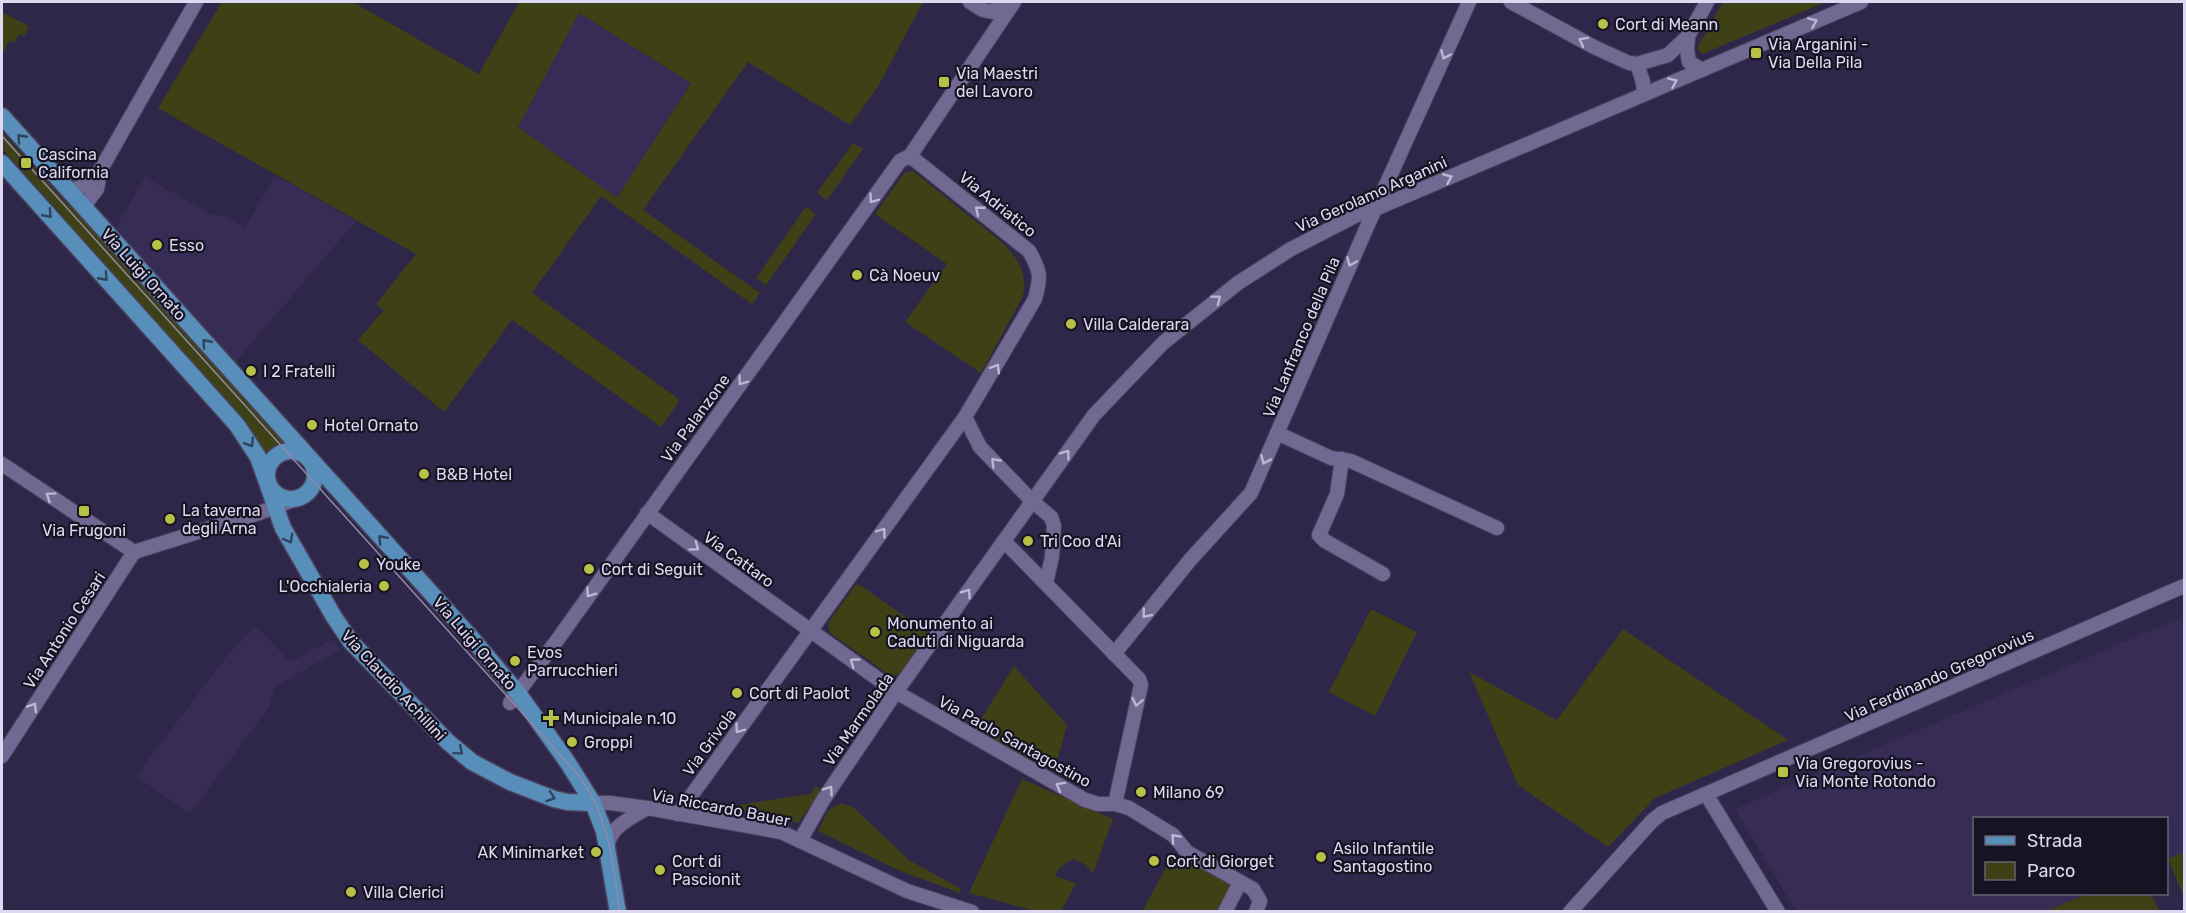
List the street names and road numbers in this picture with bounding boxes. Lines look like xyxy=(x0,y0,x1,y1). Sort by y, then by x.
street label: Via Gerolamo Arganini xyxy=(1293,152,1450,236)
street label: Via Adriatico xyxy=(955,168,1040,241)
street label: Via Luigi Ornato xyxy=(97,224,190,324)
street label: Via Lanfranco della Pila xyxy=(1259,254,1344,420)
street label: Via Palanzone xyxy=(657,370,734,466)
street label: Via Cattaro xyxy=(700,527,778,591)
street label: Via Antonio Cesari xyxy=(20,568,109,692)
street label: Via Luigi Ornato xyxy=(429,593,520,694)
street label: Via Ferdinando Gregorovius xyxy=(1842,625,2037,726)
street label: Via Claudio Achillini xyxy=(337,626,450,745)
street label: Via Marmolada xyxy=(819,669,897,769)
street label: Via Paolo Santagostino xyxy=(935,692,1094,791)
street label: Via Grivola xyxy=(679,705,740,780)
street label: Via Riccardo Bauer xyxy=(650,785,792,830)

